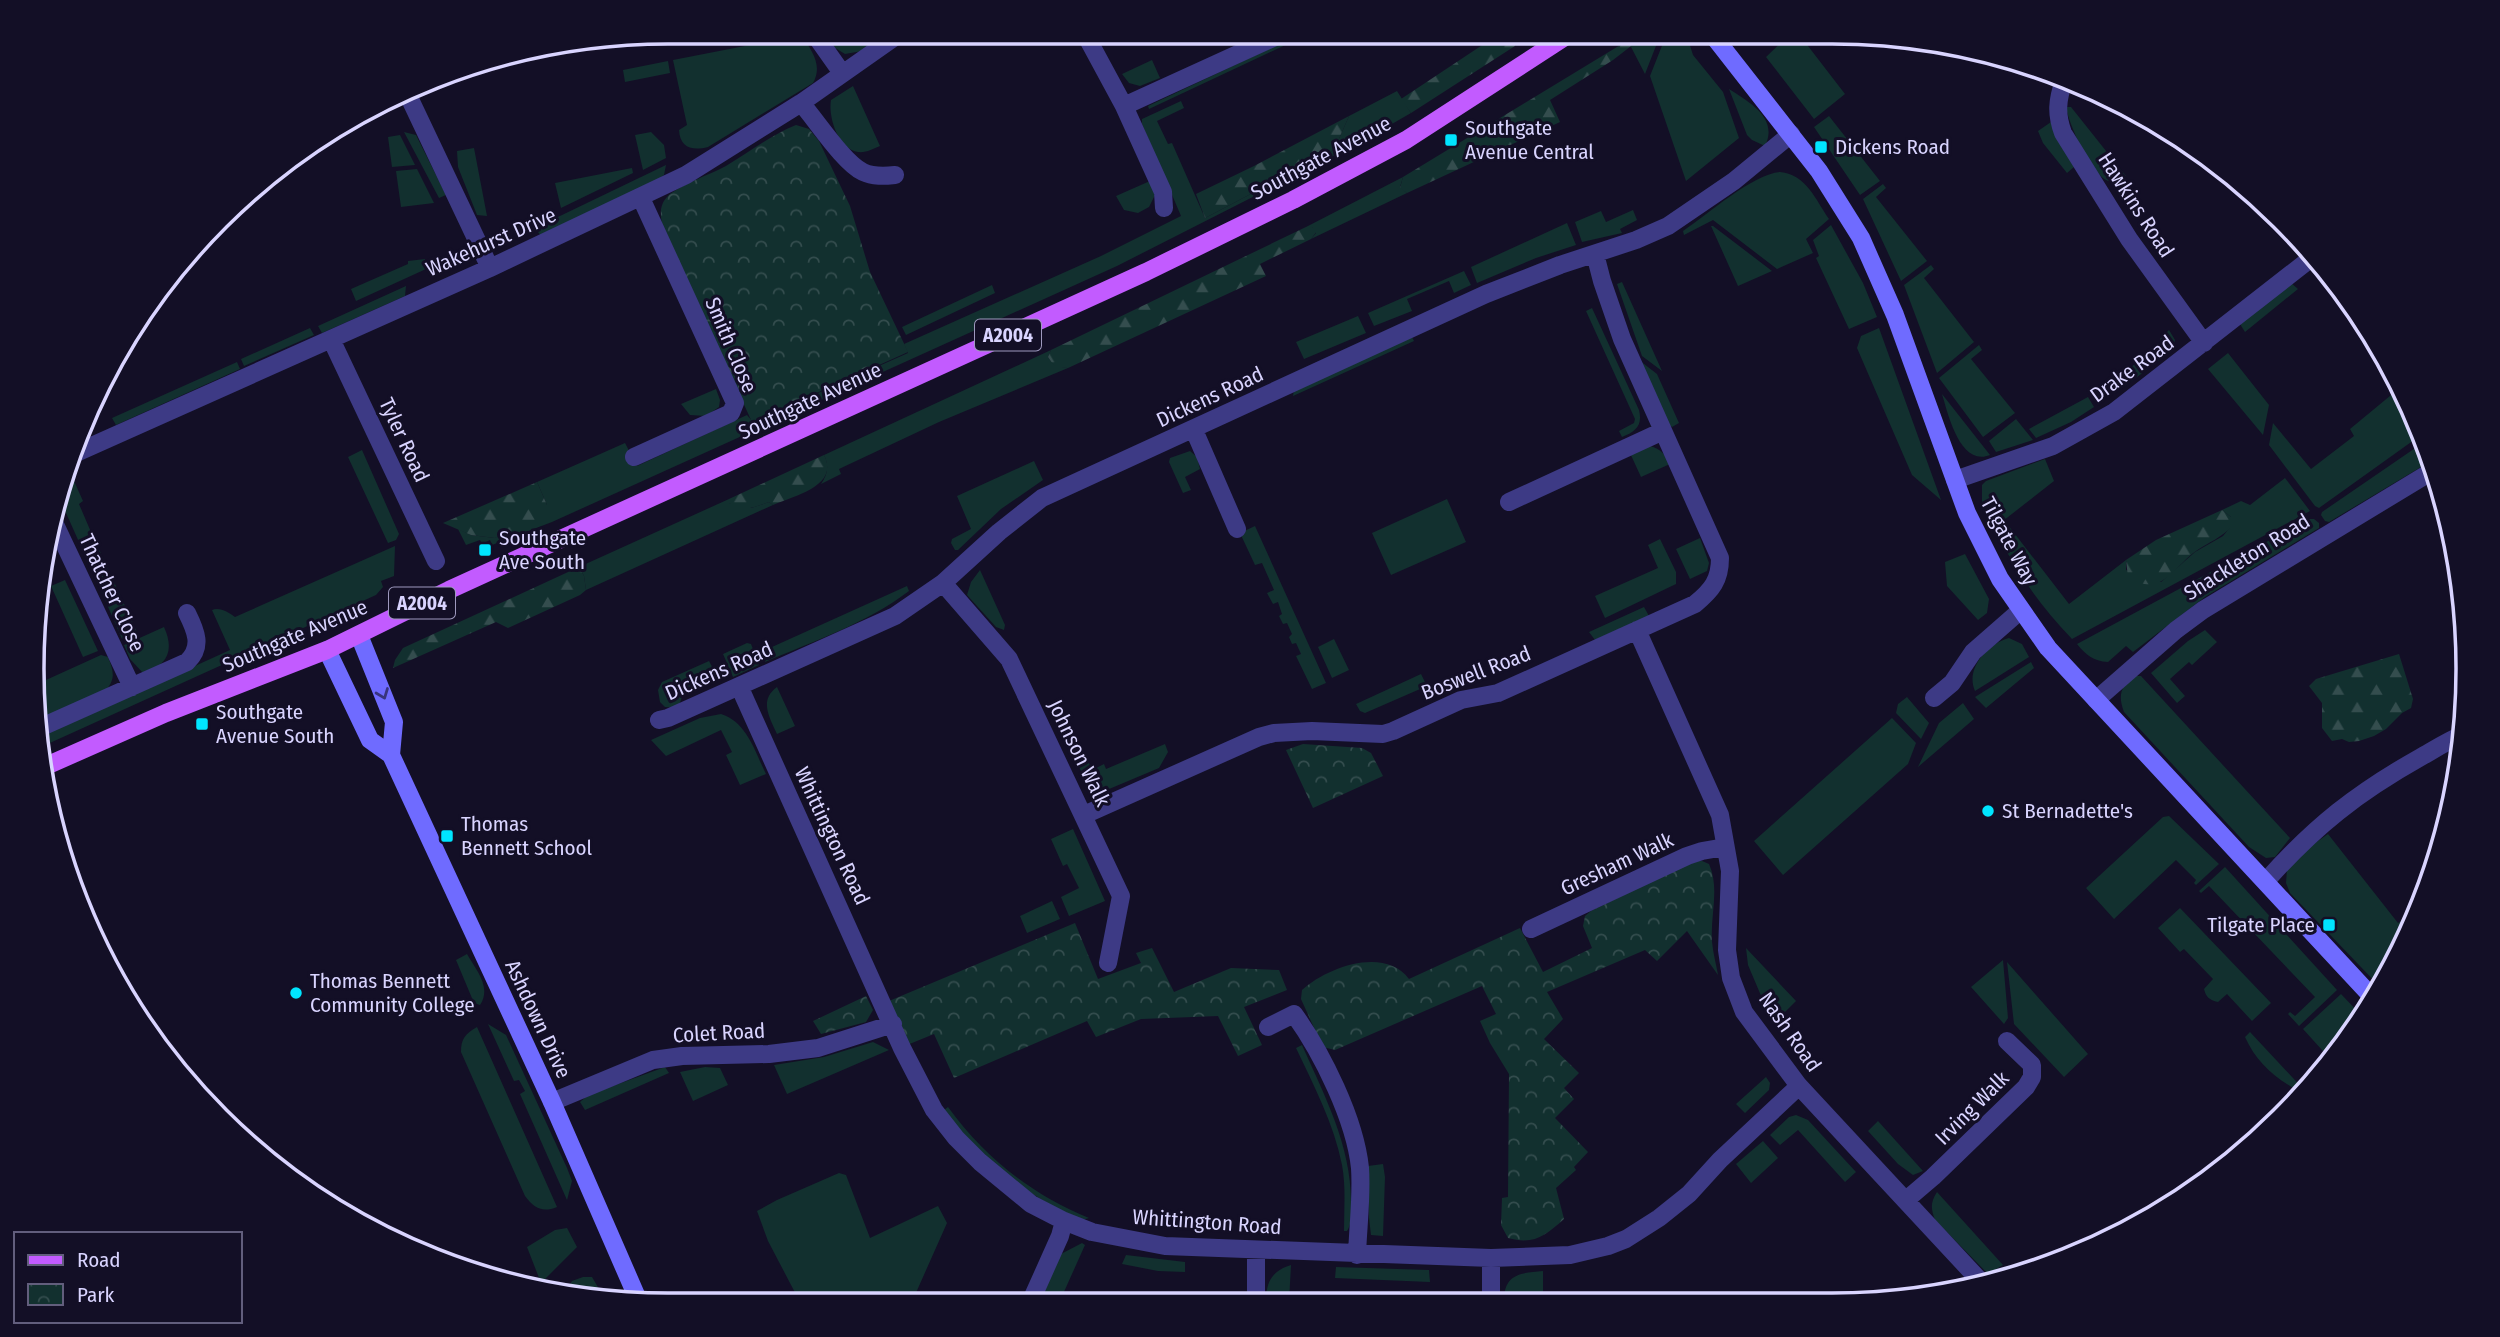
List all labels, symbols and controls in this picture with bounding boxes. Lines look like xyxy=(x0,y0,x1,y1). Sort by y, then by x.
street label: Southgate Avenue xyxy=(1246,110,1396,206)
place label: Southgate Avenue Central xyxy=(1465,115,1594,165)
marker: Southgate Avenue Central xyxy=(1443,132,1459,148)
place label: Dickens Road xyxy=(1835,134,1950,160)
marker: Dickens Road xyxy=(1813,139,1829,155)
street label: Hawkins Road xyxy=(2092,147,2180,263)
street label: Wakehurst Drive xyxy=(422,202,560,282)
street label: Smith Close xyxy=(699,293,763,397)
road number: A2004 xyxy=(975,320,1041,350)
street label: Drake Road xyxy=(2085,330,2179,408)
street label: Southgate Avenue xyxy=(734,356,886,446)
street label: Dickens Road xyxy=(1152,361,1268,433)
street label: Tyler Road xyxy=(373,394,435,486)
street label: Tilgate Way xyxy=(1975,492,2043,590)
street label: Shackleton Road xyxy=(2179,508,2315,606)
place label: Southgate Ave South xyxy=(499,525,586,575)
street label: Thatcher Close xyxy=(73,530,151,656)
marker: Southgate Ave South xyxy=(477,542,493,558)
road number: A2004 xyxy=(389,588,455,618)
street label: Southgate Avenue xyxy=(219,594,371,678)
street label: Dickens Road xyxy=(661,636,777,706)
street label: Boswell Road xyxy=(1418,640,1534,706)
one-way arrow xyxy=(375,687,389,699)
street label: Johnson Walk xyxy=(1042,695,1116,811)
place label: Southgate Avenue South xyxy=(216,699,334,749)
marker: Southgate Avenue South xyxy=(194,716,210,732)
street label: Whittington Road xyxy=(789,763,875,909)
place label: St Bernadette's xyxy=(2002,798,2133,824)
marker: St Bernadette's xyxy=(1980,803,1996,819)
place label: Thomas Bennett School xyxy=(461,811,593,861)
street label: Gresham Walk xyxy=(1557,827,1678,901)
marker: Thomas Bennett School xyxy=(439,828,455,844)
place label: Tilgate Place xyxy=(2207,912,2315,938)
marker: Tilgate Place xyxy=(2321,917,2337,933)
street label: Ashdown Drive xyxy=(499,956,577,1082)
place label: Thomas Bennett Community College xyxy=(310,968,475,1018)
marker: Thomas Bennett Community College xyxy=(288,985,304,1001)
street label: Nash Road xyxy=(1753,987,1827,1077)
street label: Colet Road xyxy=(672,1018,766,1048)
street label: Irving Walk xyxy=(1930,1065,2015,1150)
street label: Whittington Road xyxy=(1132,1204,1282,1240)
legend xyxy=(14,1232,242,1323)
text: Road xyxy=(77,1247,121,1273)
text: Park xyxy=(77,1282,115,1308)

